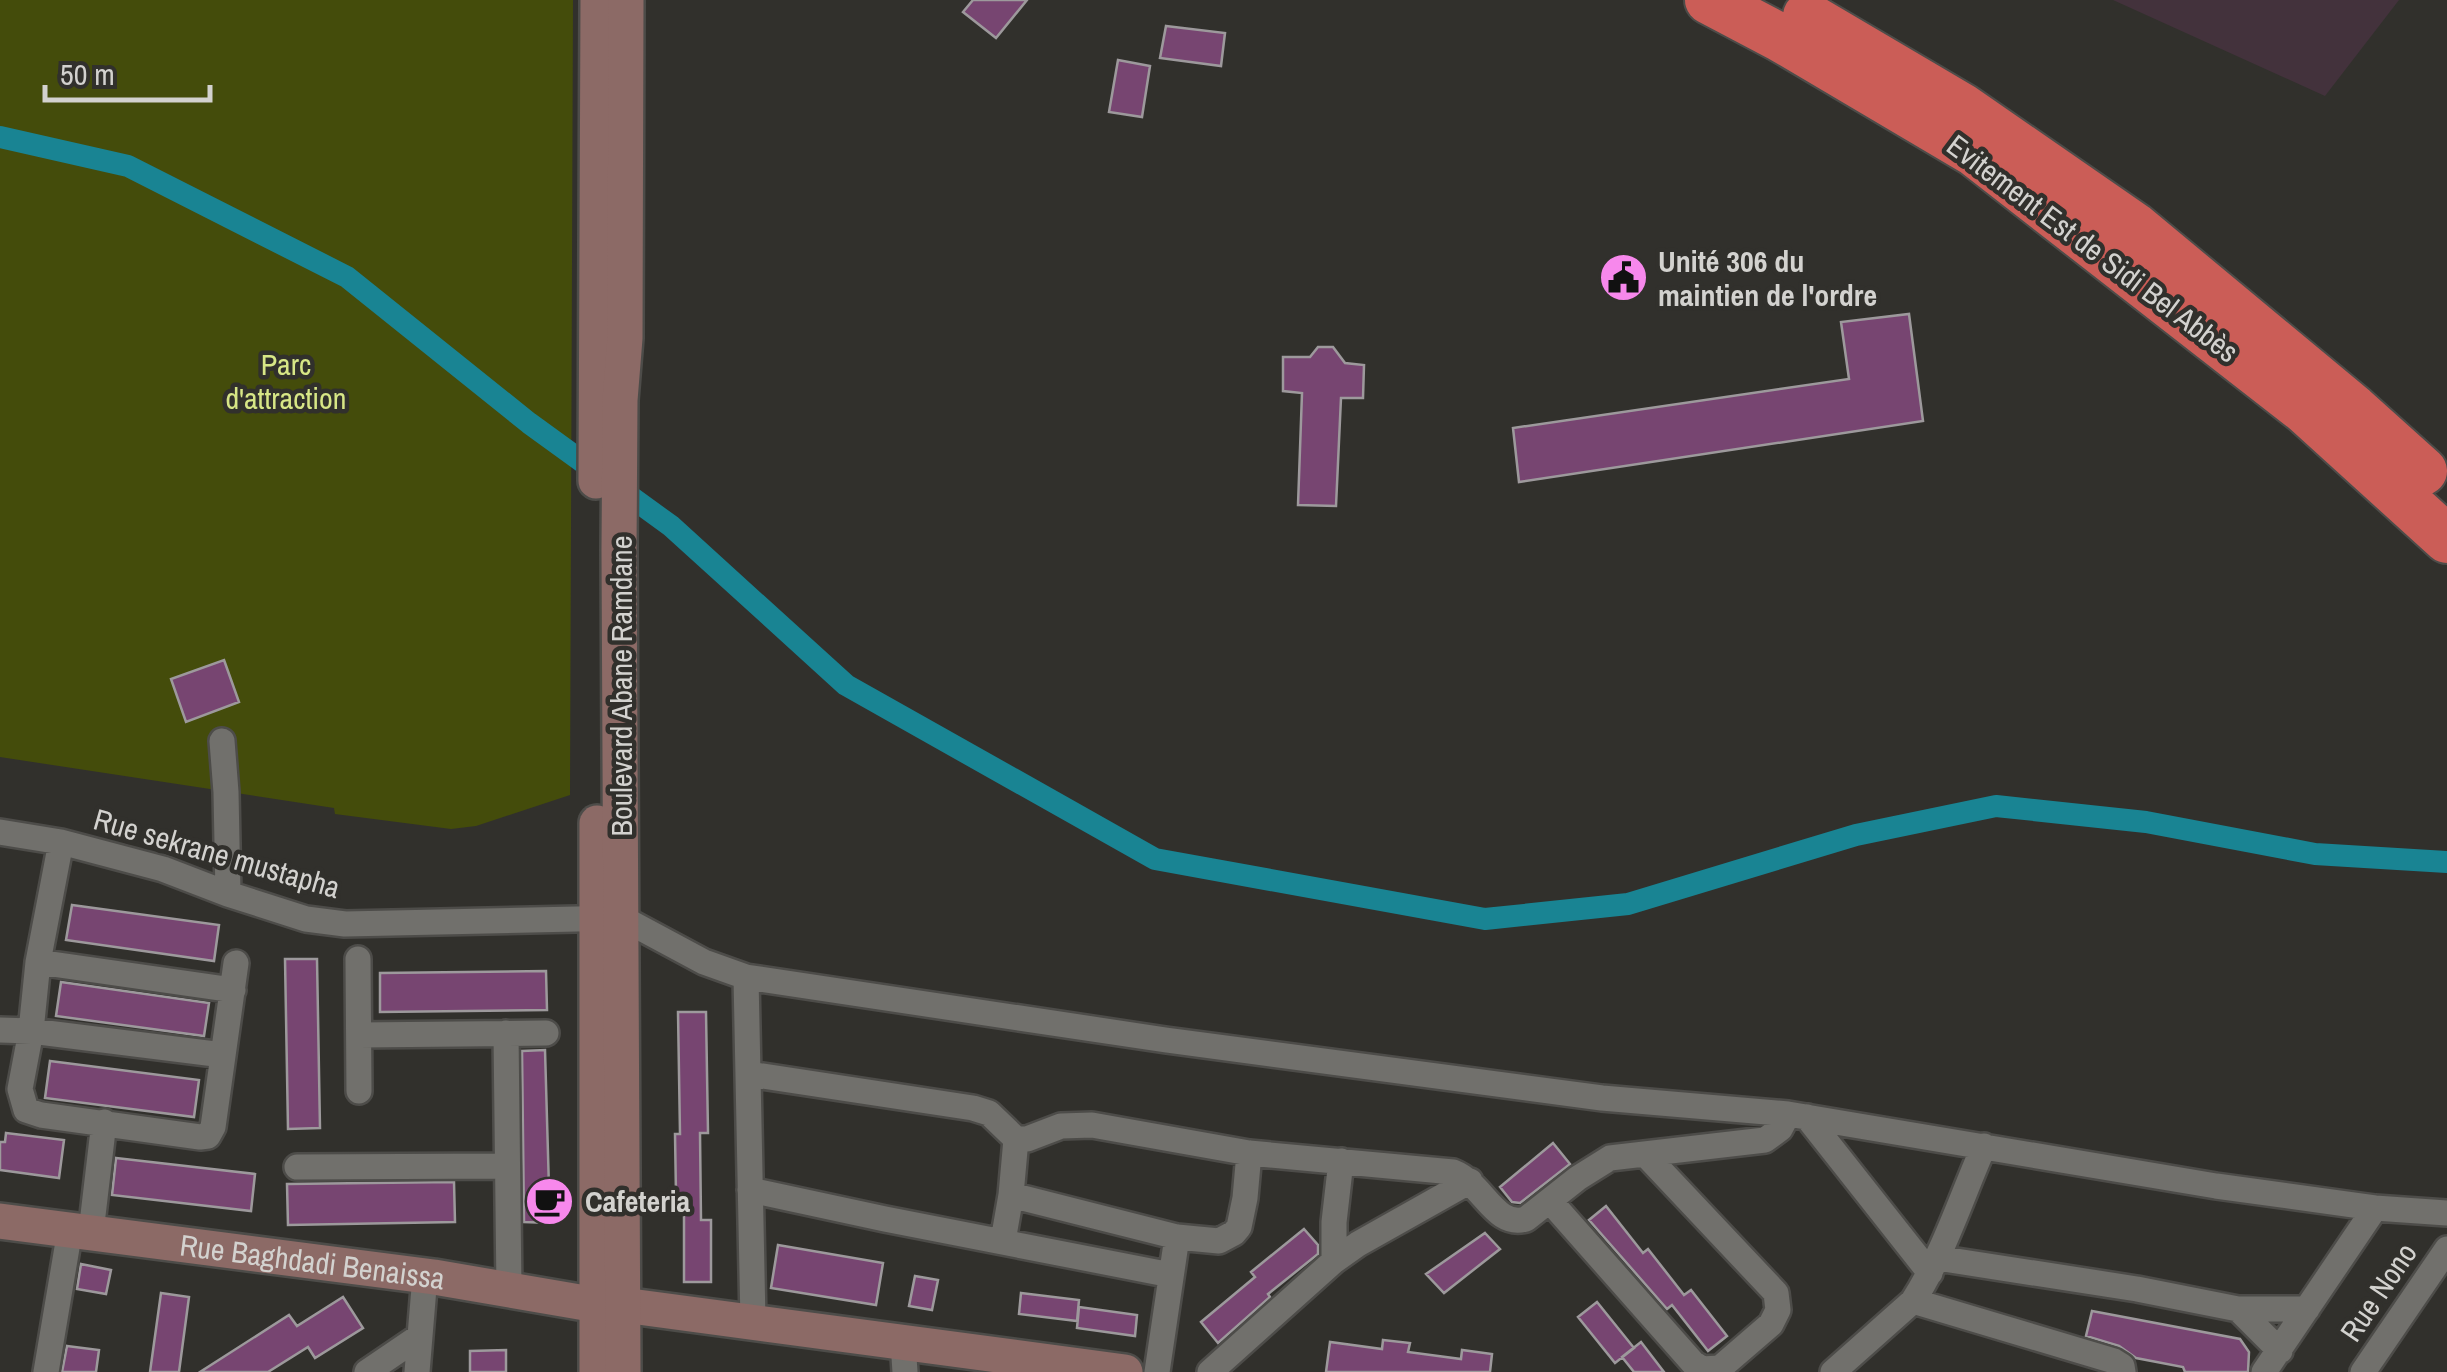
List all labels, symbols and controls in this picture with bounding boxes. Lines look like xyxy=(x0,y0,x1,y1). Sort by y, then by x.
scale bar xyxy=(45,40,210,102)
text: 50 m xyxy=(60,54,115,94)
street label: Evitement Est de Sidi Bel Abbès xyxy=(1939,125,2247,371)
place label: Unité 306 du maintien de l'ordre xyxy=(1658,241,1877,315)
public building icon: Unité 306 du maintien de l'ordre xyxy=(1597,252,1649,304)
park label: Parc d'attraction xyxy=(226,344,346,418)
street label: Boulevard Abane Ramdane xyxy=(601,536,641,836)
street label: Rue sekrane mustapha xyxy=(89,799,345,907)
cafe icon: Cafeteria xyxy=(524,1175,576,1227)
place label: Cafeteria xyxy=(585,1181,691,1221)
street label: Rue Baghdadi Benaissa xyxy=(178,1224,448,1299)
street label: Rue Nono xyxy=(2330,1235,2426,1349)

